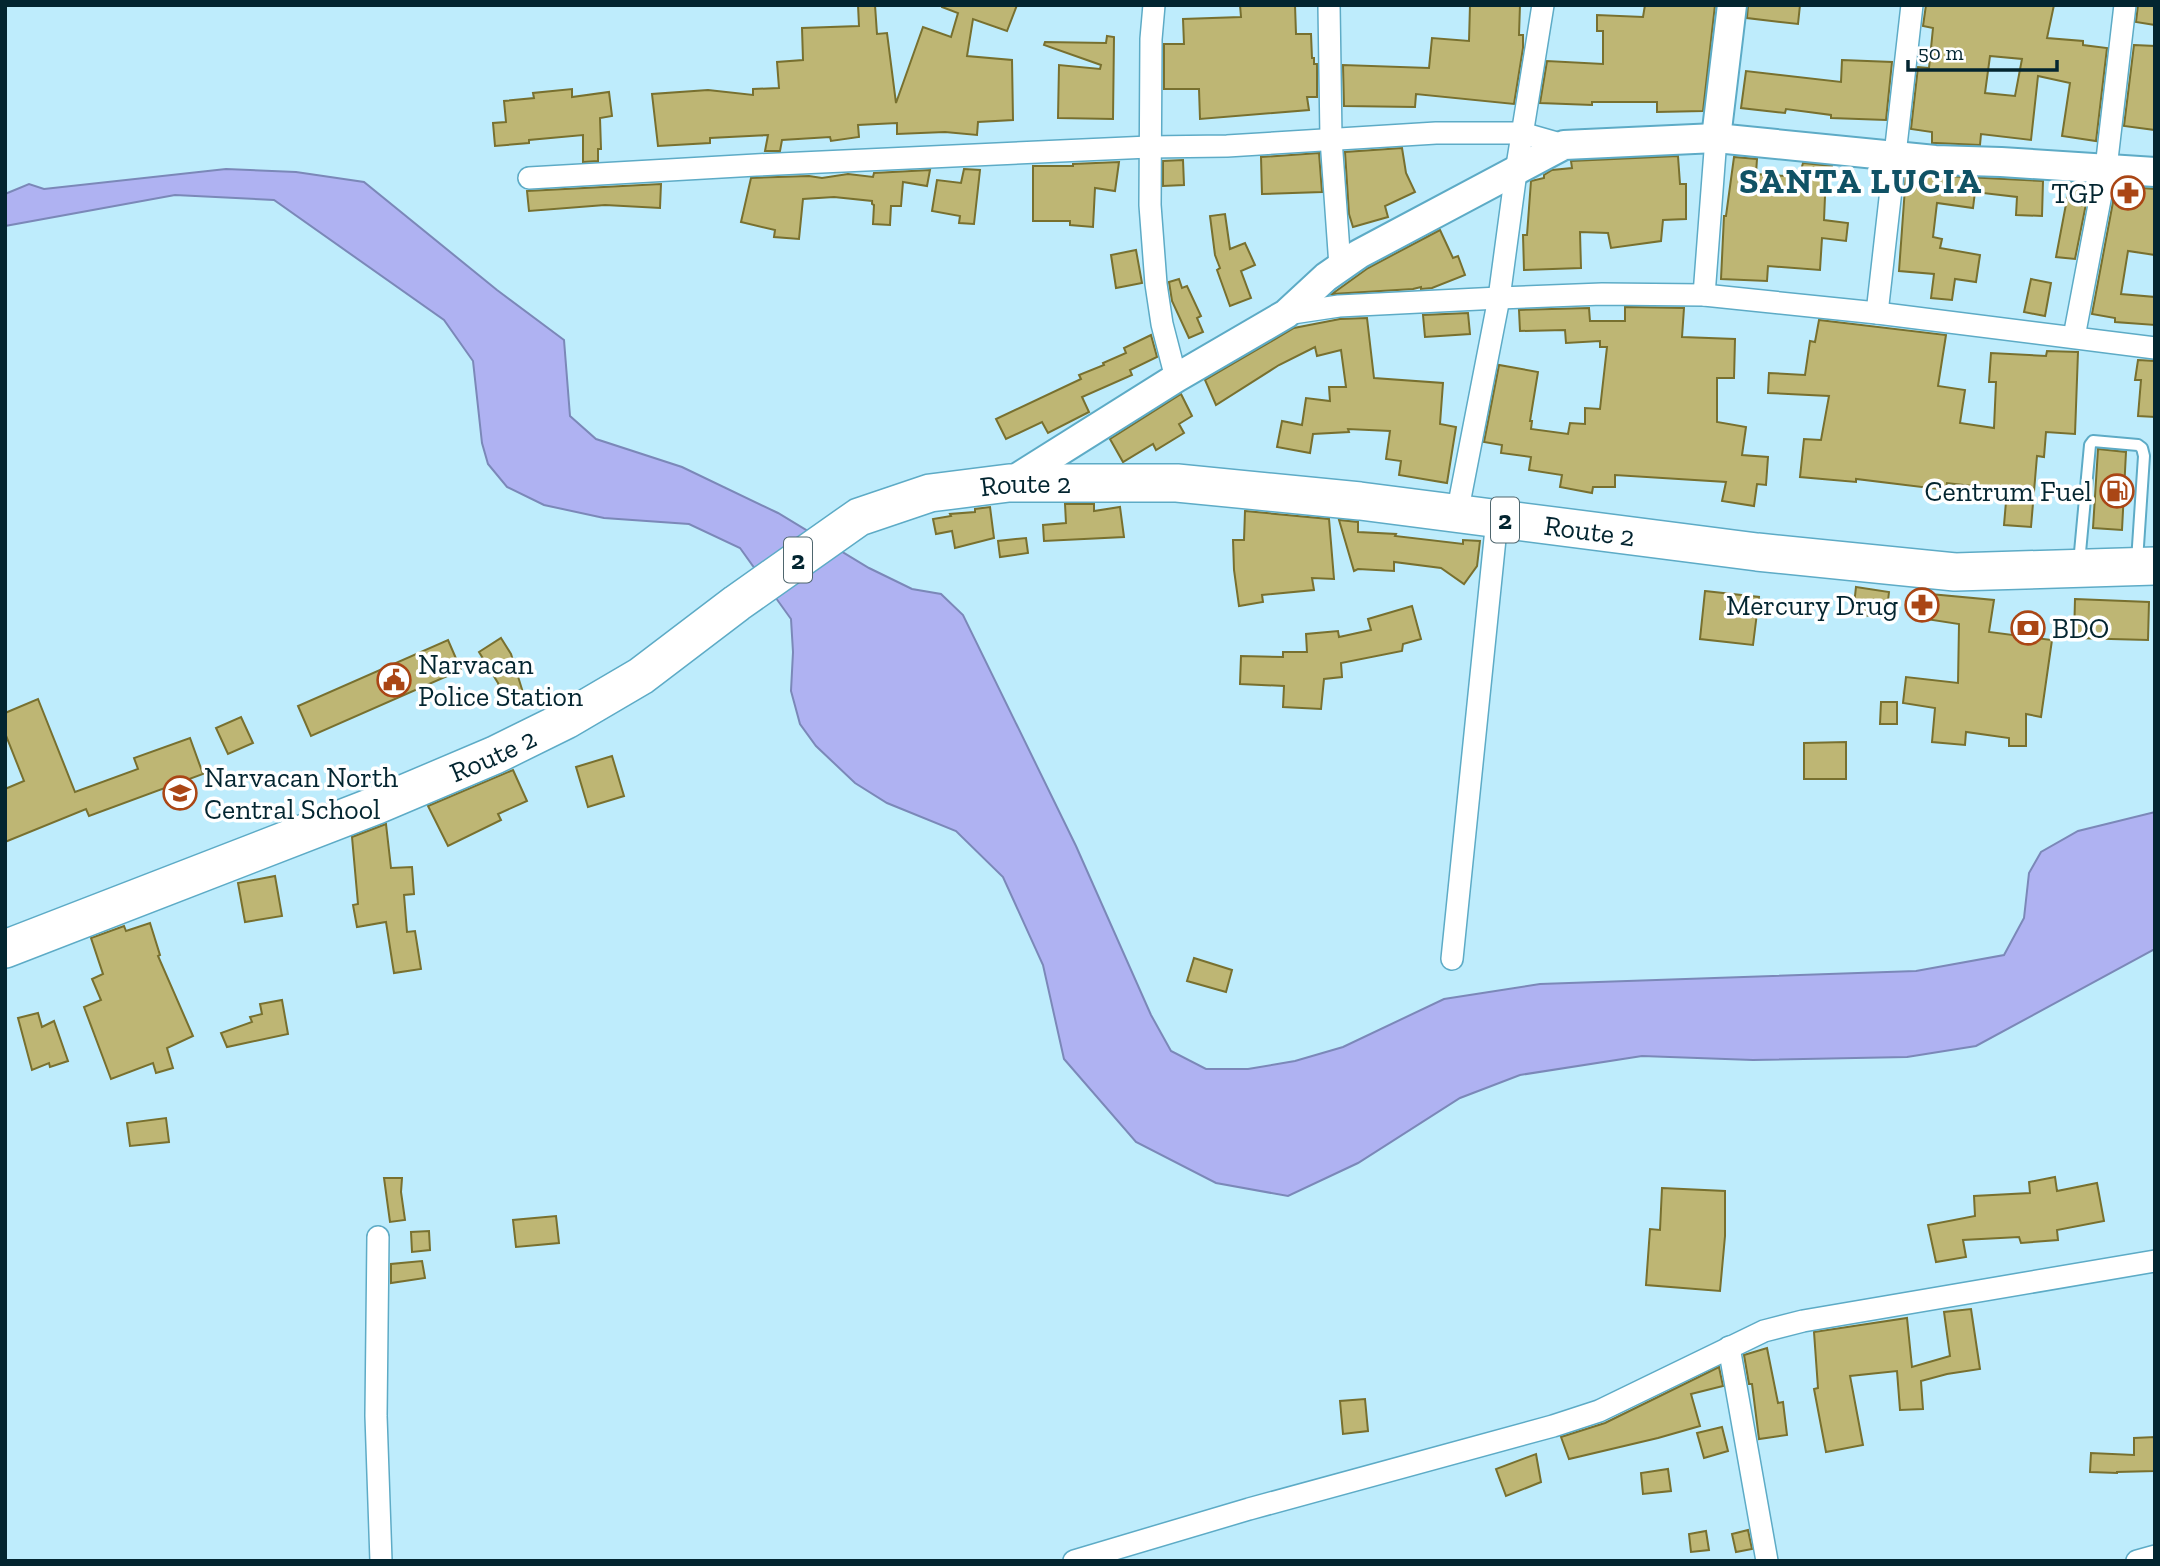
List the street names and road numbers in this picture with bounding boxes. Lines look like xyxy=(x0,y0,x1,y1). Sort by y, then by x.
street label: Route 2 xyxy=(978,466,1071,503)
road number: 2 xyxy=(1491,498,1519,542)
street label: Route 2 xyxy=(1542,508,1637,553)
road number: 2 xyxy=(784,538,812,582)
street label: Route 2 xyxy=(445,721,541,789)

